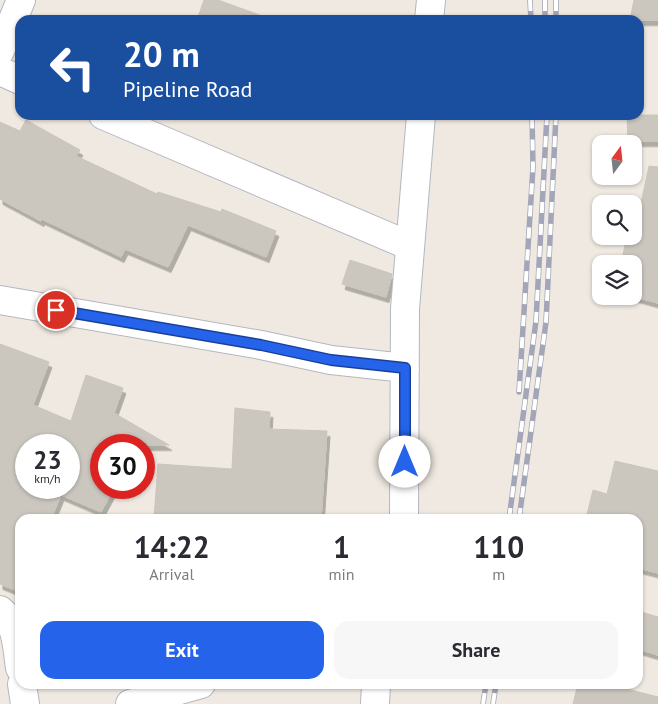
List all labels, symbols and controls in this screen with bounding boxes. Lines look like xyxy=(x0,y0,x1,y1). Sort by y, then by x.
text: 20 m xyxy=(123,31,200,77)
icon: left xyxy=(40,35,105,100)
text: Pipeline Road xyxy=(123,75,252,103)
north arrow xyxy=(592,135,642,185)
map controls xyxy=(592,135,642,305)
button: search xyxy=(592,195,642,245)
button: layers xyxy=(592,255,642,305)
pin xyxy=(35,289,77,331)
icon: arrive xyxy=(42,296,70,324)
speed limit sign: 30 xyxy=(90,434,155,499)
position arrow xyxy=(378,435,430,487)
text: 23 xyxy=(33,444,62,476)
text: km/h xyxy=(34,471,61,486)
text: 14:22 xyxy=(134,527,210,566)
text: 1 xyxy=(333,527,350,566)
text: 110 xyxy=(473,527,524,566)
text: Arrival xyxy=(149,564,194,584)
text: min xyxy=(329,564,355,584)
text: m xyxy=(492,564,505,584)
button: Exit xyxy=(40,621,324,679)
button: Share xyxy=(334,621,618,679)

